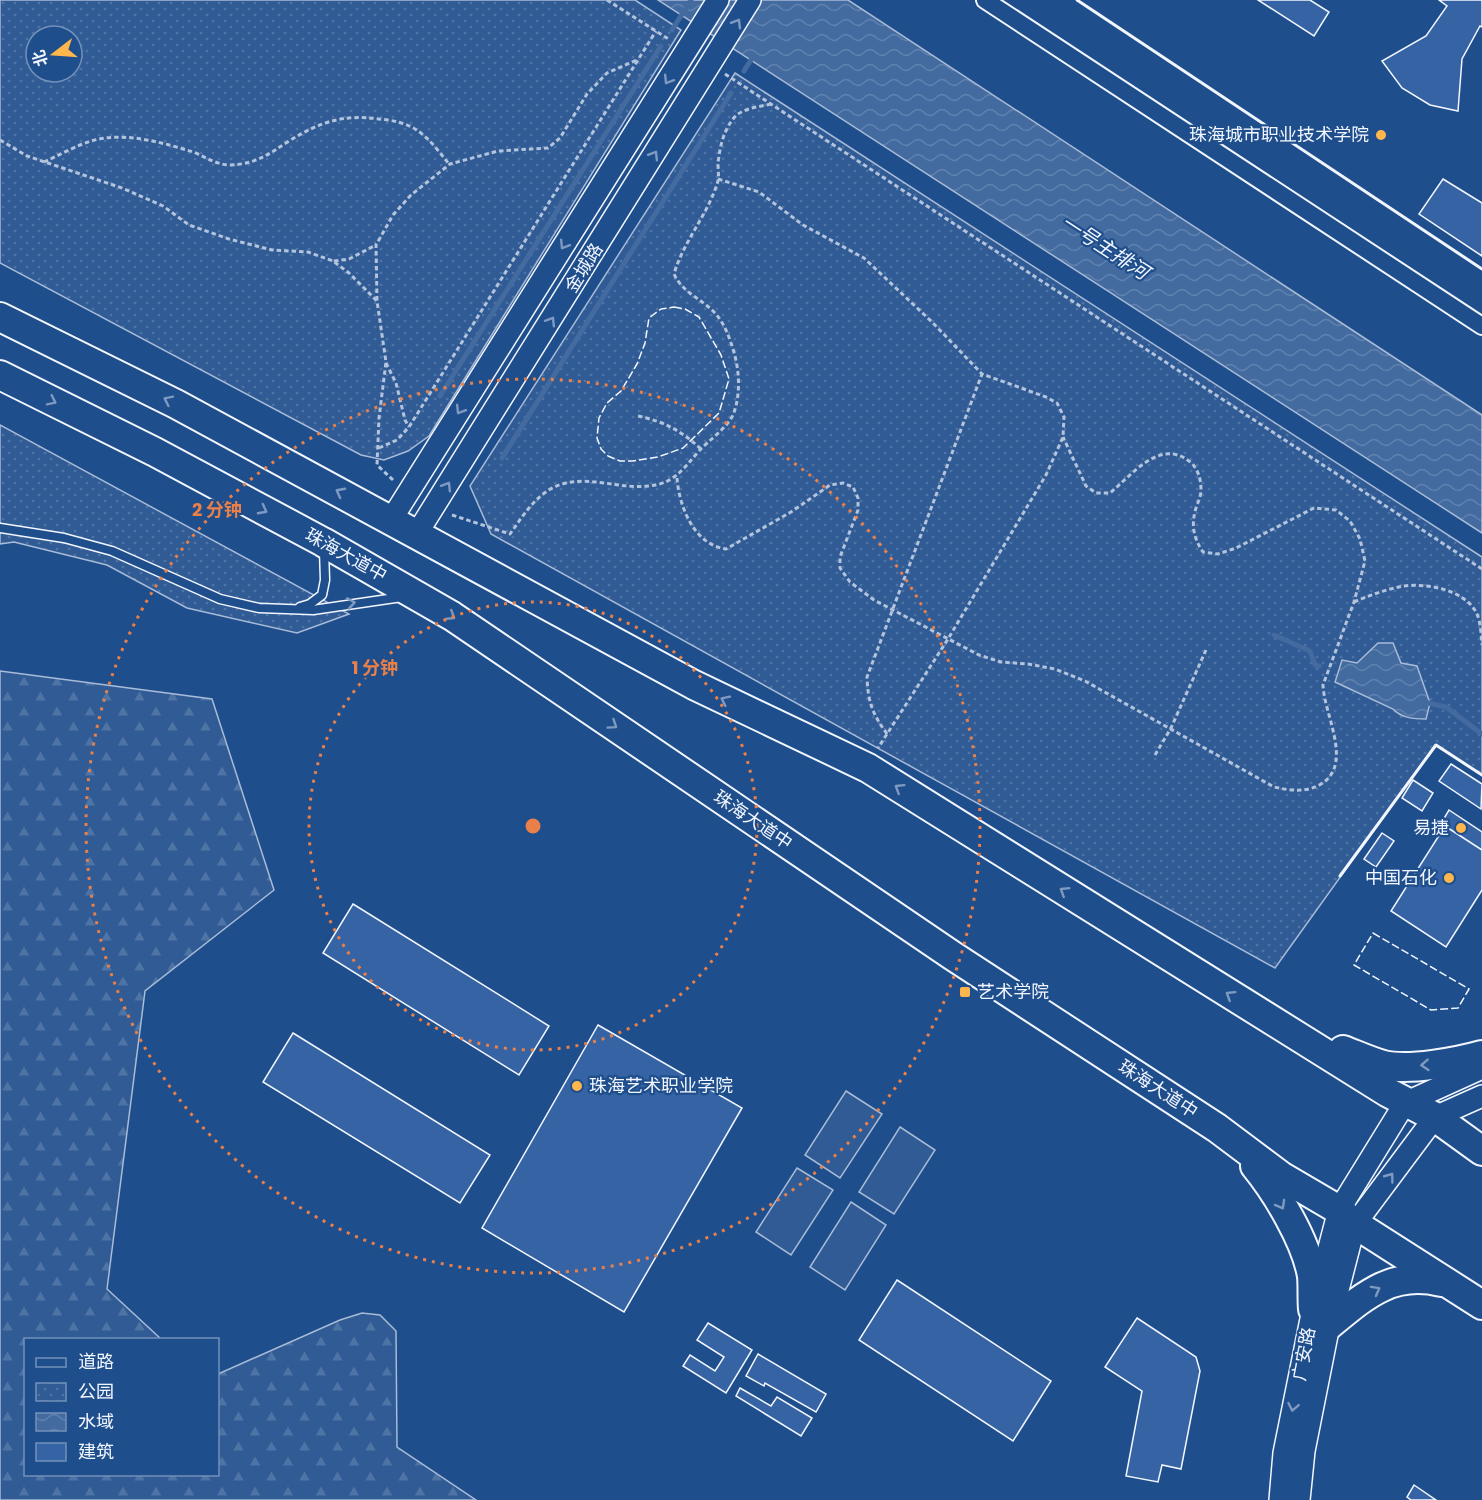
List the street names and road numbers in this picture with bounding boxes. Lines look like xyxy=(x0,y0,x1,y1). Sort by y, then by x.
street label: 金城路 xyxy=(559,238,608,297)
street label: 珠海大道中 xyxy=(301,522,392,587)
street label: 珠海大道中 xyxy=(709,784,798,855)
street label: 珠海大道中 xyxy=(1114,1054,1203,1124)
street label: 广安路 xyxy=(1286,1325,1321,1383)

